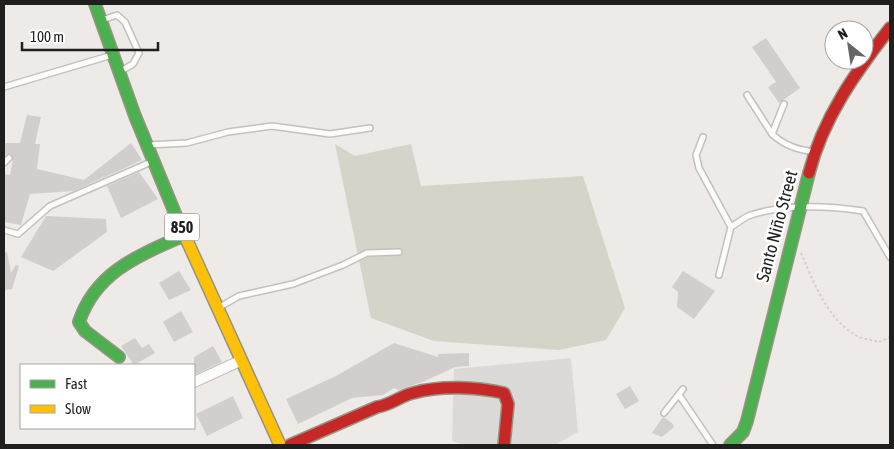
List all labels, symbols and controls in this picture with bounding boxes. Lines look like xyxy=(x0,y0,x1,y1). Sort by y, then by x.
scale bar xyxy=(22,20,159,52)
north arrow xyxy=(824,20,874,70)
text: N xyxy=(835,25,850,43)
text: 100 m xyxy=(30,28,64,45)
street label: Santo Niño Street xyxy=(752,168,801,284)
road number: 850 xyxy=(164,213,200,240)
legend xyxy=(20,364,195,429)
text: Fast xyxy=(65,375,87,392)
text: Slow xyxy=(65,400,91,417)

